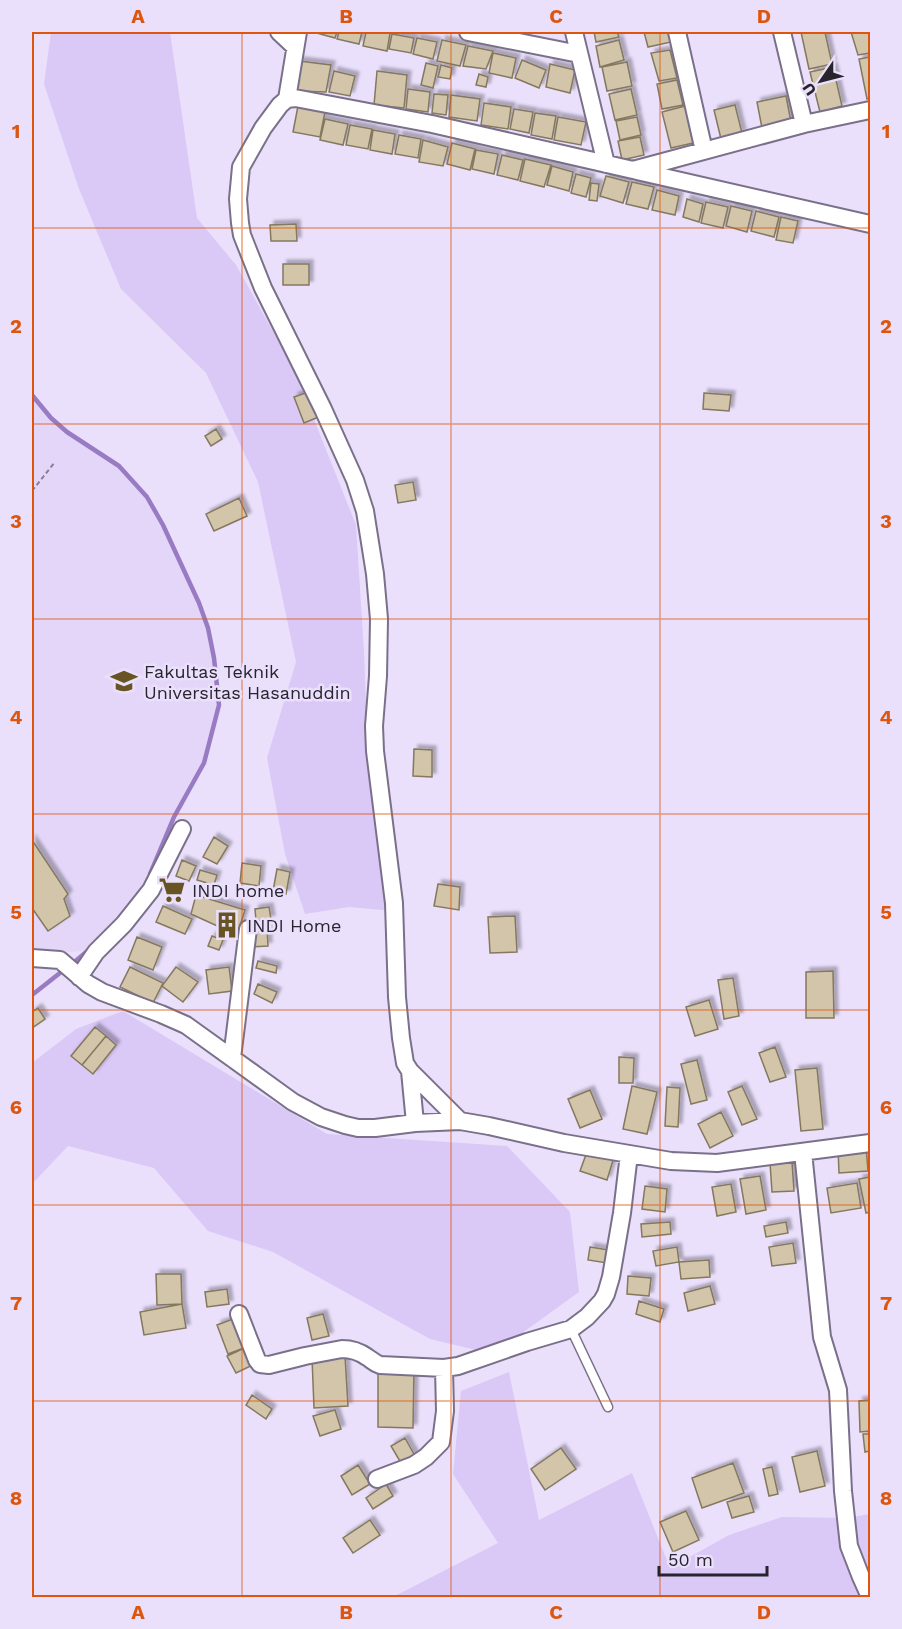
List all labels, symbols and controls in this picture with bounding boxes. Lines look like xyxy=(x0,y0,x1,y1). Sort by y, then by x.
text: A xyxy=(131,4,145,28)
text: B xyxy=(339,4,353,28)
text: C xyxy=(549,4,563,28)
text: D xyxy=(757,4,771,28)
north arrow xyxy=(791,51,851,111)
text: U xyxy=(798,79,820,99)
text: 1 xyxy=(12,119,20,143)
text: 1 xyxy=(882,119,890,143)
text: 2 xyxy=(10,314,22,338)
text: 2 xyxy=(880,314,892,338)
text: 3 xyxy=(10,509,22,533)
text: 3 xyxy=(880,509,892,533)
place label: Fakultas Teknik Universitas Hasanuddin xyxy=(144,661,351,703)
school or university icon: Fakultas Teknik Universitas Hasanuddin xyxy=(109,666,139,696)
text: 4 xyxy=(10,705,23,729)
text: 4 xyxy=(880,705,893,729)
supermarket icon: INDI home xyxy=(157,875,187,905)
place label: INDI home xyxy=(192,880,284,901)
text: 5 xyxy=(10,900,22,924)
text: 5 xyxy=(880,900,892,924)
building icon: INDI Home xyxy=(212,910,242,940)
place label: INDI Home xyxy=(247,915,341,936)
text: 6 xyxy=(10,1095,22,1119)
text: 6 xyxy=(880,1095,892,1119)
text: 7 xyxy=(10,1291,22,1315)
text: 7 xyxy=(880,1291,892,1315)
text: 8 xyxy=(10,1486,22,1510)
text: 8 xyxy=(880,1486,892,1510)
scale bar xyxy=(659,1539,767,1577)
text: 50 m xyxy=(668,1549,713,1570)
text: A xyxy=(131,1600,145,1624)
text: B xyxy=(339,1600,353,1624)
text: C xyxy=(549,1600,563,1624)
text: D xyxy=(757,1600,771,1624)

